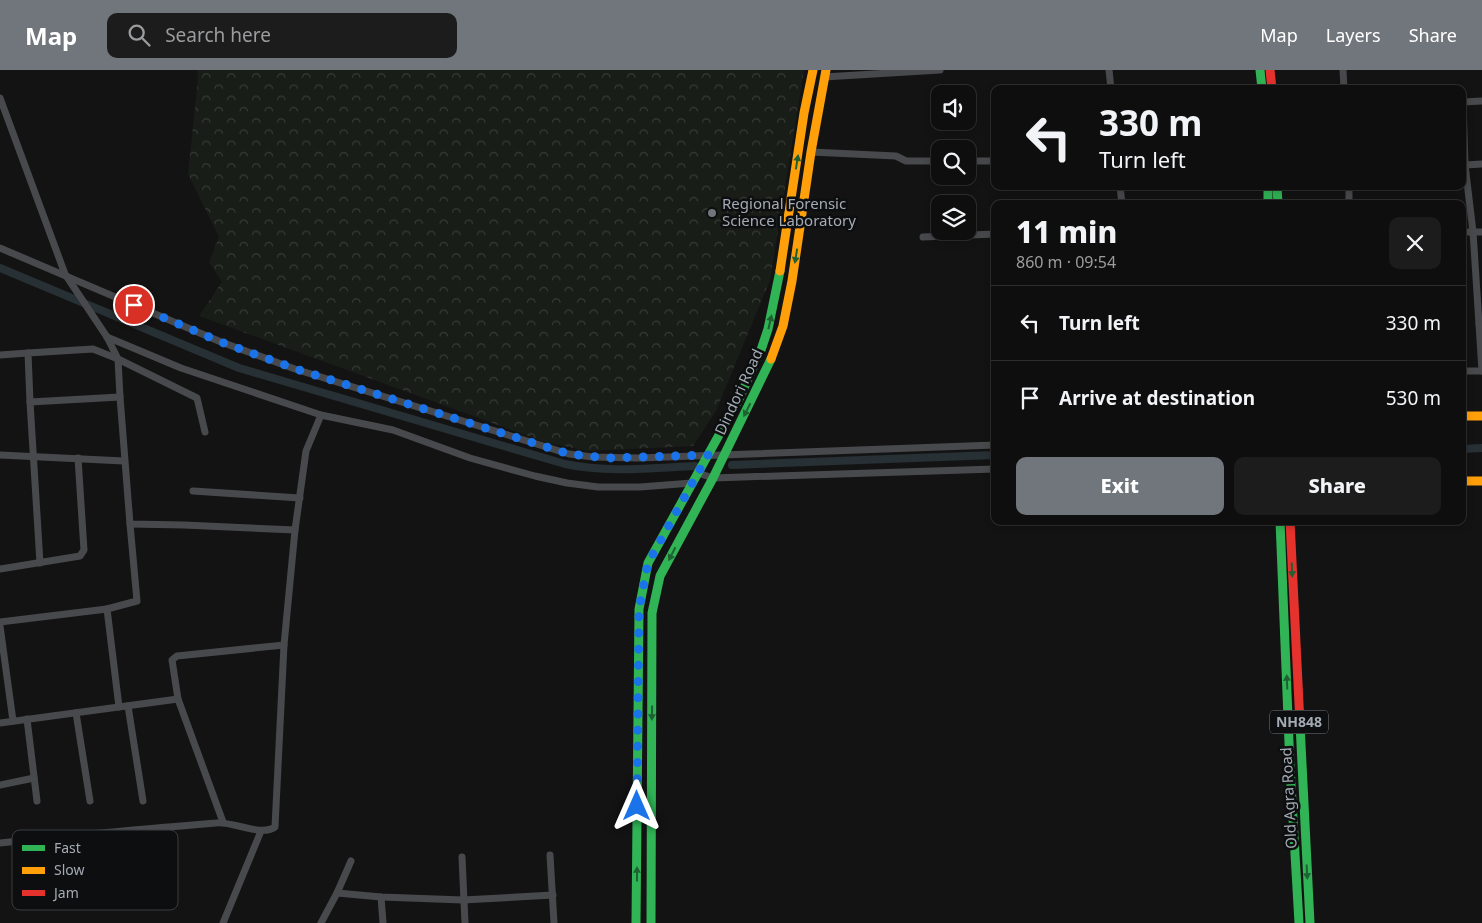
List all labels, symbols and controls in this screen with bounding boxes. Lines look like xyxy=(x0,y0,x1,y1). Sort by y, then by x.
search box xyxy=(107,13,457,58)
text: Map xyxy=(25,19,77,52)
icon: search xyxy=(125,21,153,49)
text: Search here xyxy=(165,22,271,48)
text: Map xyxy=(1260,23,1298,47)
text: Layers xyxy=(1326,23,1381,47)
text: Share xyxy=(1409,23,1457,47)
map controls xyxy=(931,85,976,240)
button: sound xyxy=(931,85,976,130)
text: 330 m xyxy=(1099,99,1202,146)
icon: left xyxy=(1016,105,1081,170)
button: search xyxy=(931,140,976,185)
text: Turn left xyxy=(1099,144,1186,174)
one-way arrow xyxy=(794,154,802,170)
place label: Regional Forensic Science Laboratory xyxy=(722,193,856,230)
button: layers xyxy=(931,195,976,240)
marker: Regional Forensic Science Laboratory xyxy=(706,207,718,219)
text: 11 min xyxy=(1016,211,1117,252)
button: close xyxy=(1389,217,1441,269)
one-way arrow xyxy=(792,249,800,265)
text: 860 m · 09:54 xyxy=(1016,251,1116,273)
pin xyxy=(113,284,155,326)
icon: arrive xyxy=(120,291,148,319)
icon: left xyxy=(1016,309,1044,337)
text: Turn left xyxy=(1059,310,1140,336)
text: 330 m xyxy=(1386,310,1441,336)
one-way arrow xyxy=(766,315,774,330)
street label: Dindori Road xyxy=(710,345,767,438)
icon: arrive xyxy=(1016,384,1044,412)
text: Arrive at destination xyxy=(1059,385,1255,411)
text: 530 m xyxy=(1386,385,1441,411)
one-way arrow xyxy=(743,403,751,417)
button: Exit xyxy=(1016,457,1224,515)
button: Share xyxy=(1234,457,1441,515)
one-way arrow xyxy=(668,547,676,561)
one-way arrow xyxy=(1289,562,1297,578)
one-way arrow xyxy=(1283,674,1291,690)
one-way arrow xyxy=(648,705,656,721)
road number: NH848 xyxy=(1270,710,1328,734)
street label: Old Agra Road xyxy=(1275,747,1301,849)
position arrow xyxy=(610,779,662,831)
legend xyxy=(12,830,178,910)
text: Fast xyxy=(54,838,81,857)
text: Slow xyxy=(54,860,85,879)
one-way arrow xyxy=(1303,864,1311,880)
one-way arrow xyxy=(633,866,641,882)
text: Jam xyxy=(52,883,79,902)

